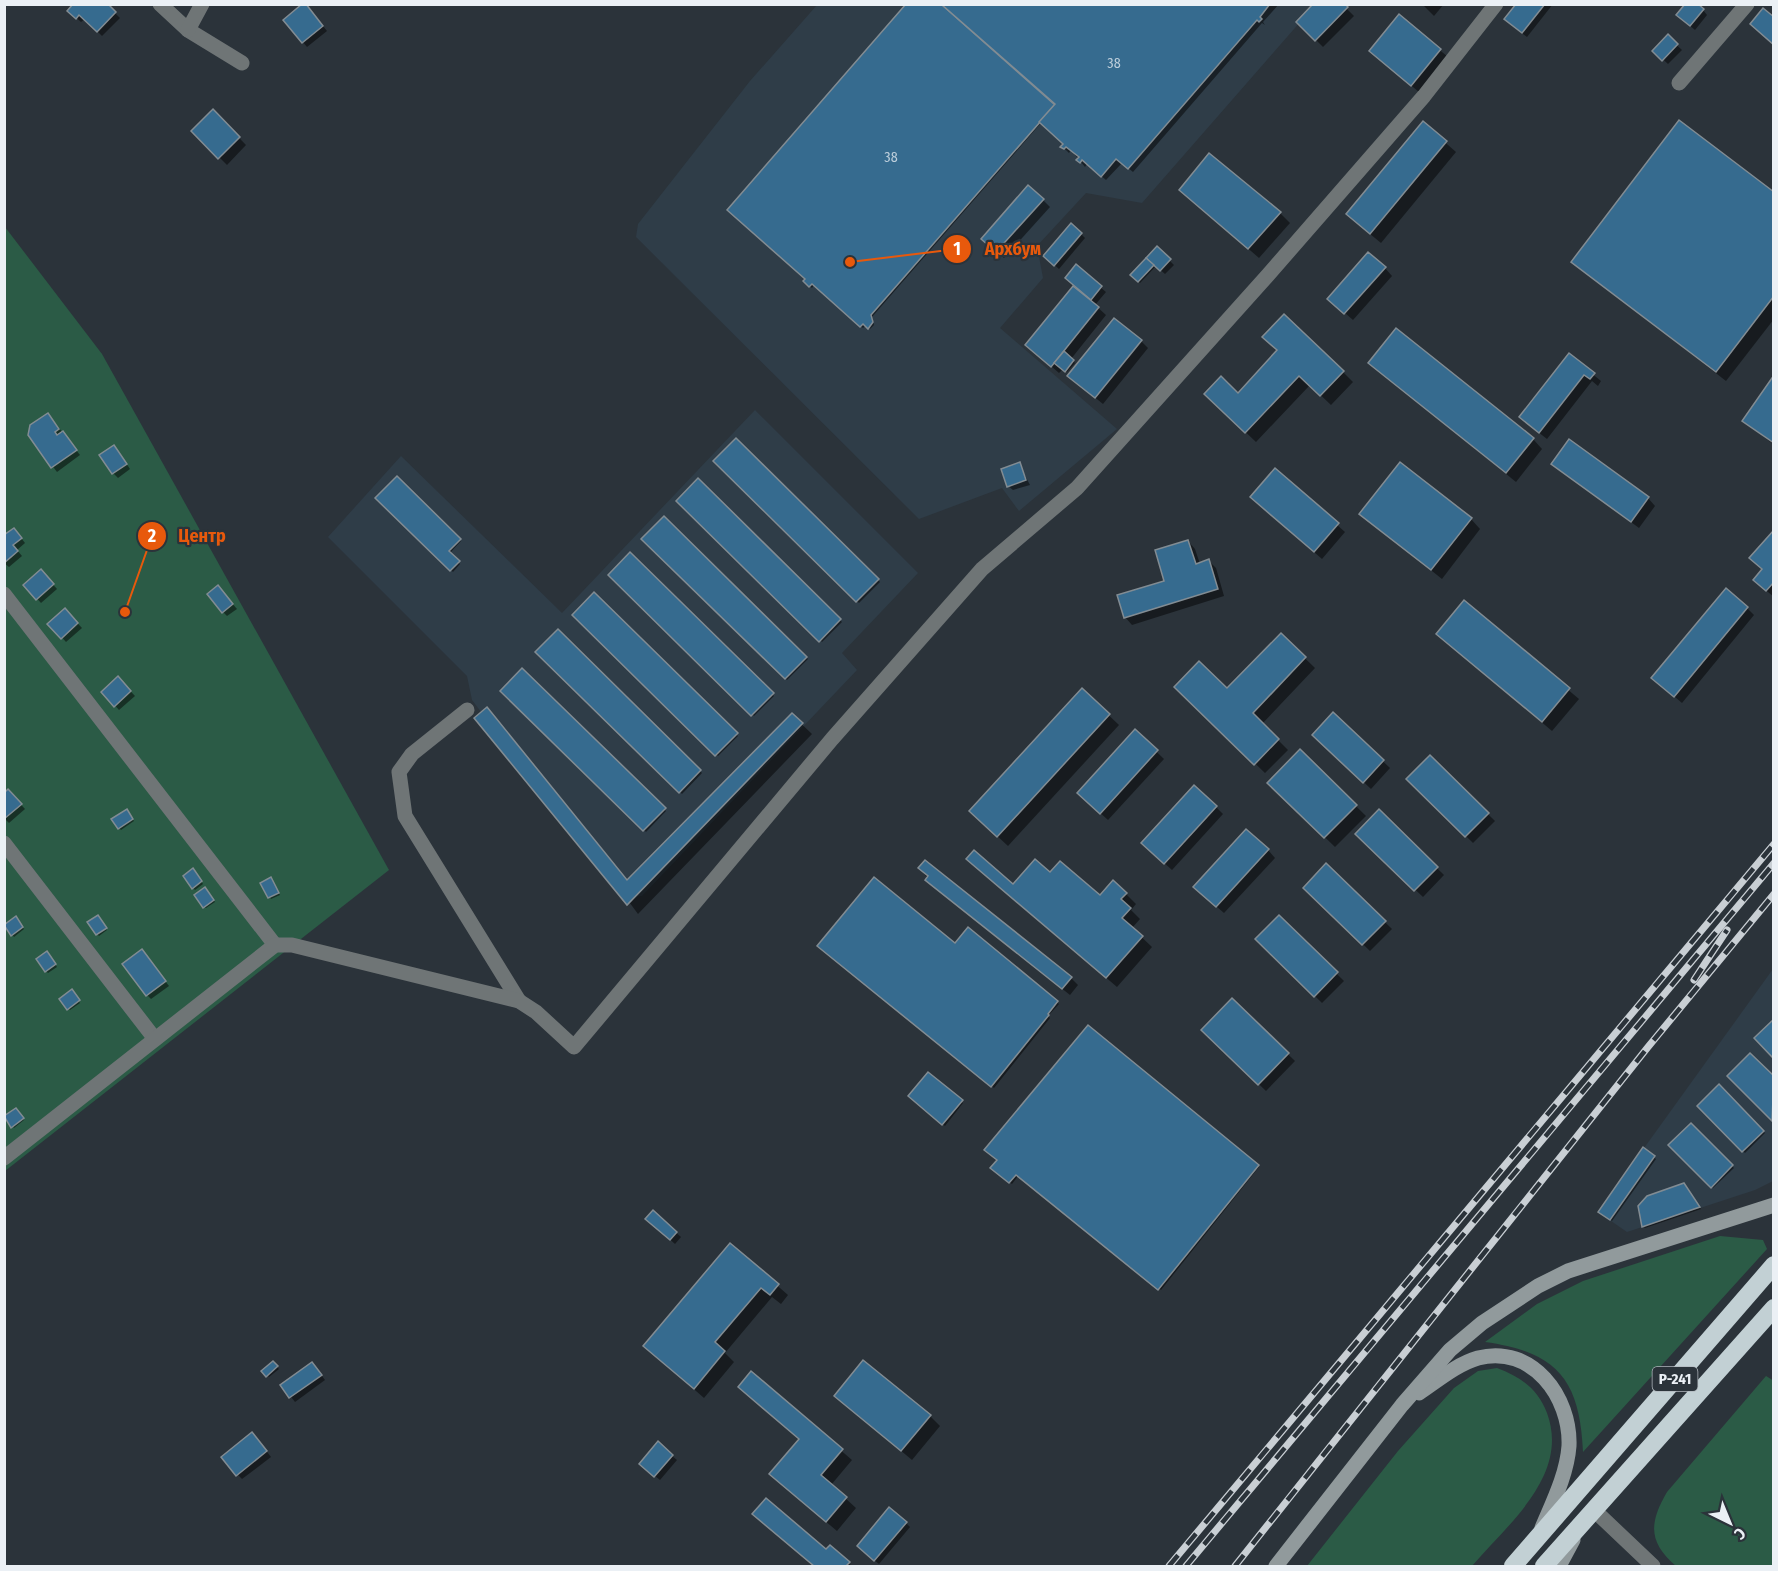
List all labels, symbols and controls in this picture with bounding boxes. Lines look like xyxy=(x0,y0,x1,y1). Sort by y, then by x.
house number: 38 xyxy=(1107,55,1121,72)
house number: 38 xyxy=(884,149,898,166)
callout: Архбум xyxy=(942,231,1053,267)
text: 1 xyxy=(953,238,961,260)
text: Архбум xyxy=(984,238,1041,260)
callout: Центр xyxy=(137,518,238,554)
text: 2 xyxy=(147,525,156,547)
text: Центр xyxy=(178,525,226,547)
road number: Р-241 xyxy=(1652,1367,1698,1391)
north arrow xyxy=(1700,1493,1760,1553)
text: С xyxy=(1730,1524,1749,1544)

